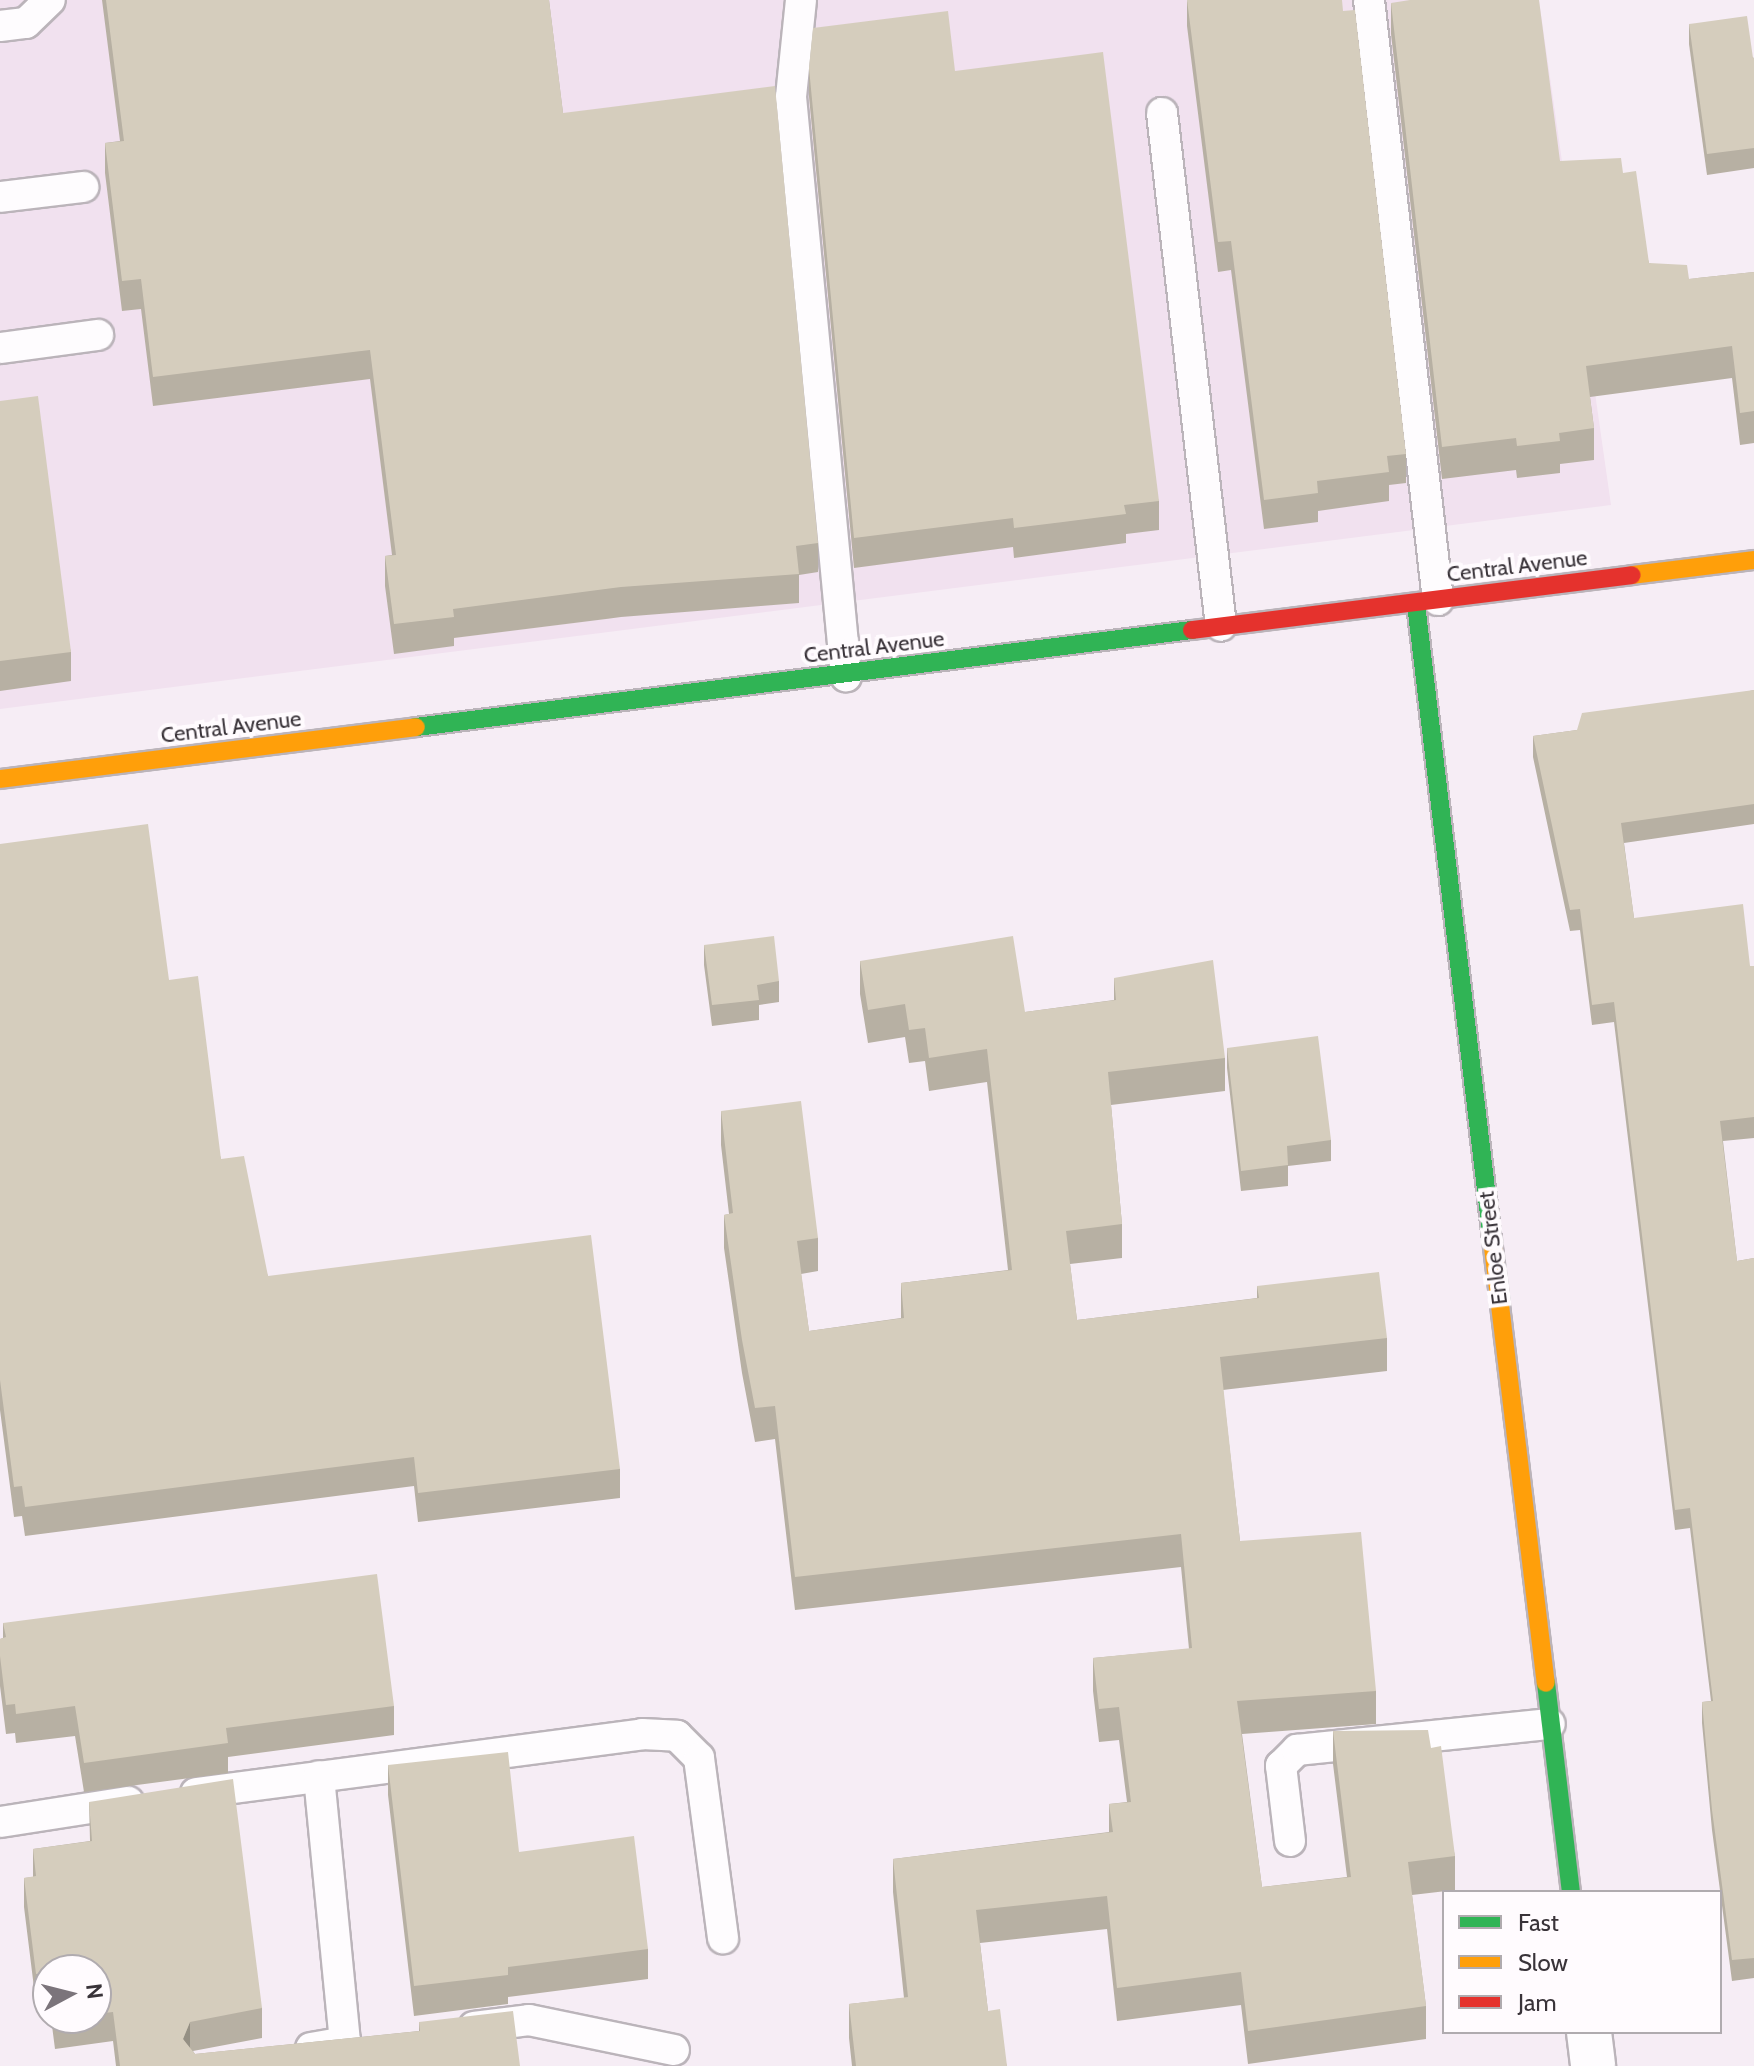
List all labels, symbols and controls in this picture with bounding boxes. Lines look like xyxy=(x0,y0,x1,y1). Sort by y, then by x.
street label: Central Avenue xyxy=(1445,544,1589,588)
street label: Central Avenue xyxy=(802,625,946,669)
street label: Central Avenue xyxy=(159,705,303,749)
street label: Enloe Street xyxy=(1473,1190,1513,1306)
legend xyxy=(1442,1890,1722,2034)
text: Fast xyxy=(1518,1908,1559,1937)
text: Slow xyxy=(1518,1948,1568,1977)
north arrow xyxy=(32,1954,112,2034)
text: N xyxy=(80,1982,109,2001)
text: Jam xyxy=(1518,1988,1556,2017)

